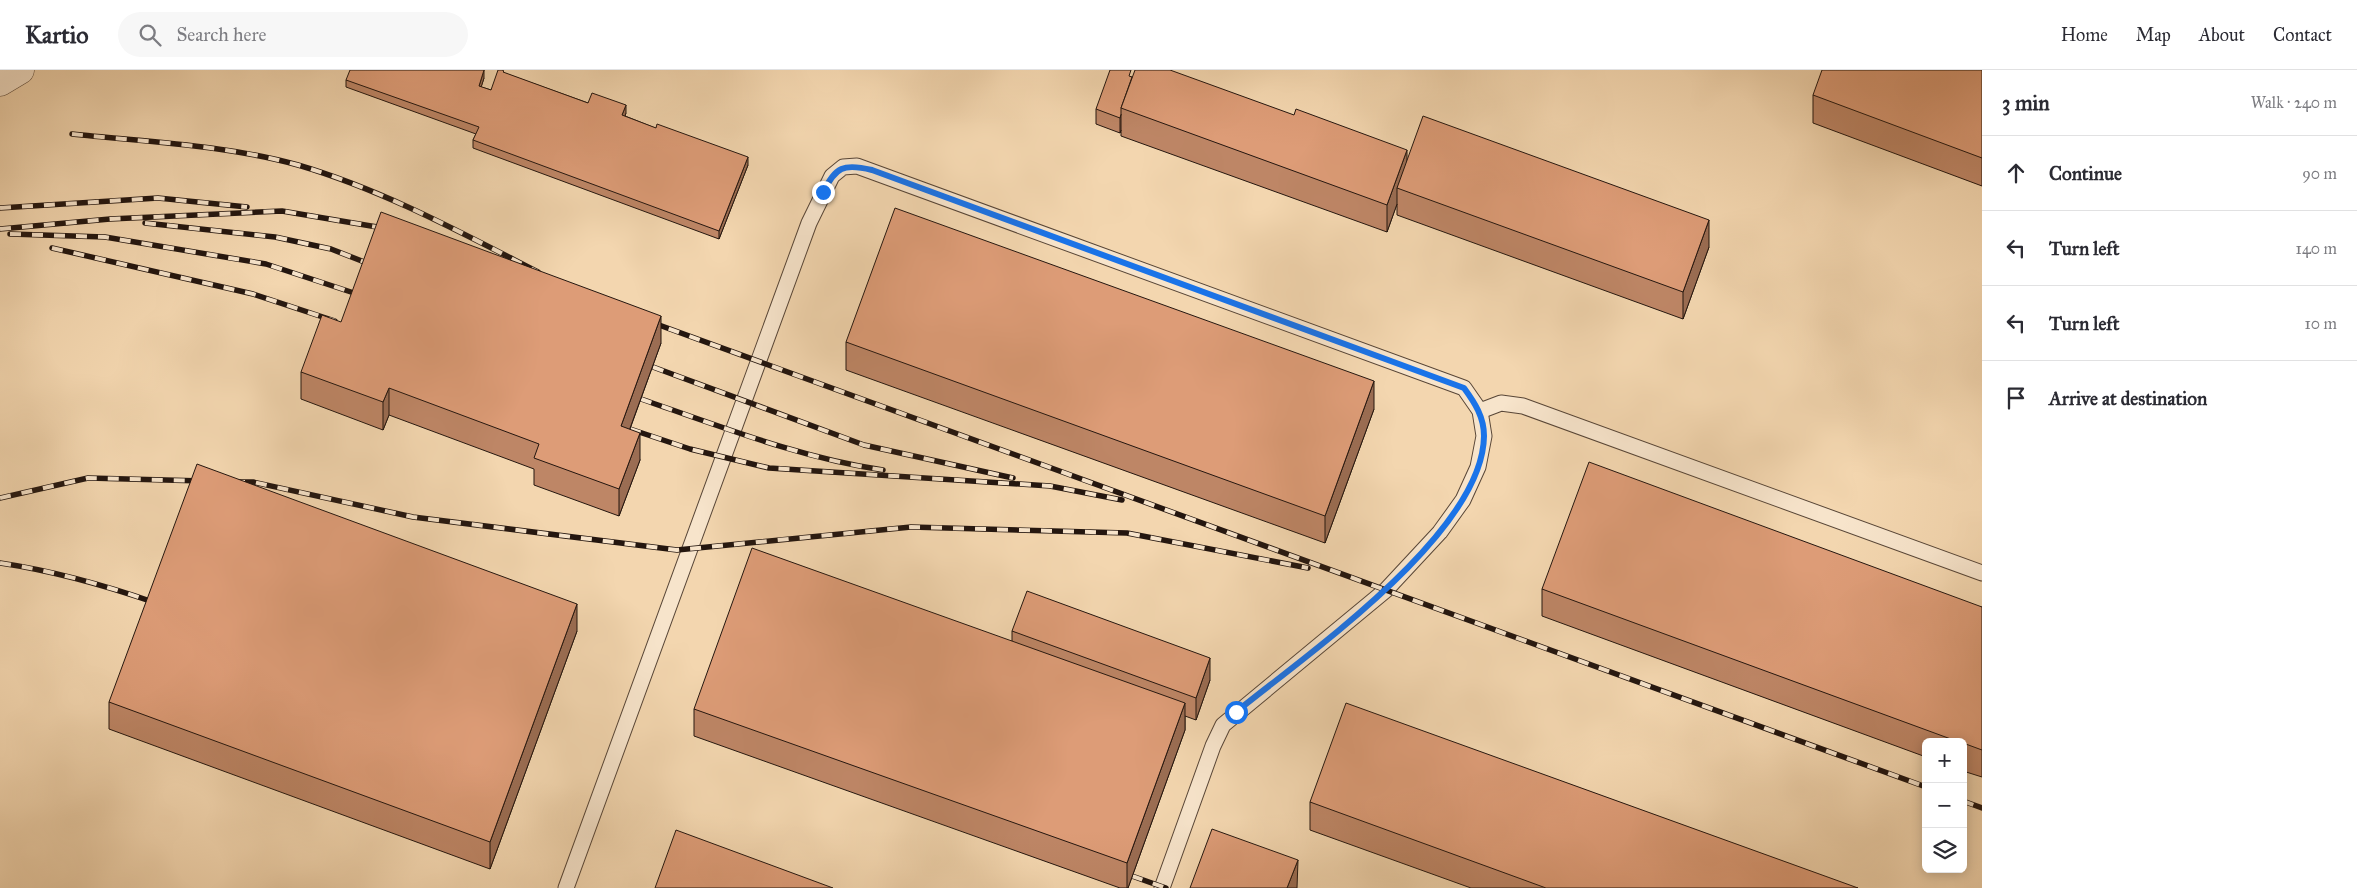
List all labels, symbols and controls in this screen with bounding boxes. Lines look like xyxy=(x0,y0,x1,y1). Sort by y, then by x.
search box xyxy=(118,12,468,57)
text: Kartio xyxy=(25,20,88,50)
icon: search xyxy=(136,21,164,49)
text: Search here xyxy=(176,23,266,46)
text: Home xyxy=(2061,24,2108,46)
text: Map xyxy=(2136,24,2171,46)
text: About xyxy=(2199,24,2245,46)
text: Contact xyxy=(2273,24,2332,46)
text: 3 min xyxy=(2002,90,2050,116)
text: Walk · 240 m xyxy=(2251,93,2337,112)
icon: ahead xyxy=(2002,159,2030,187)
text: Continue xyxy=(2049,162,2122,185)
text: 90 m xyxy=(2302,164,2337,183)
route end xyxy=(812,181,835,204)
icon: left xyxy=(2002,234,2030,262)
text: Turn left xyxy=(2049,237,2119,260)
text: 140 m xyxy=(2296,239,2337,258)
icon: left xyxy=(2002,309,2030,337)
text: Turn left xyxy=(2049,312,2119,335)
text: 10 m xyxy=(2305,314,2337,333)
icon: arrive xyxy=(2002,384,2030,412)
text: Arrive at destination xyxy=(2049,387,2207,410)
route start xyxy=(1225,701,1248,724)
map controls xyxy=(1922,738,1967,873)
button: + xyxy=(1922,738,1967,783)
button: − xyxy=(1922,783,1967,828)
button: layers xyxy=(1922,828,1967,873)

